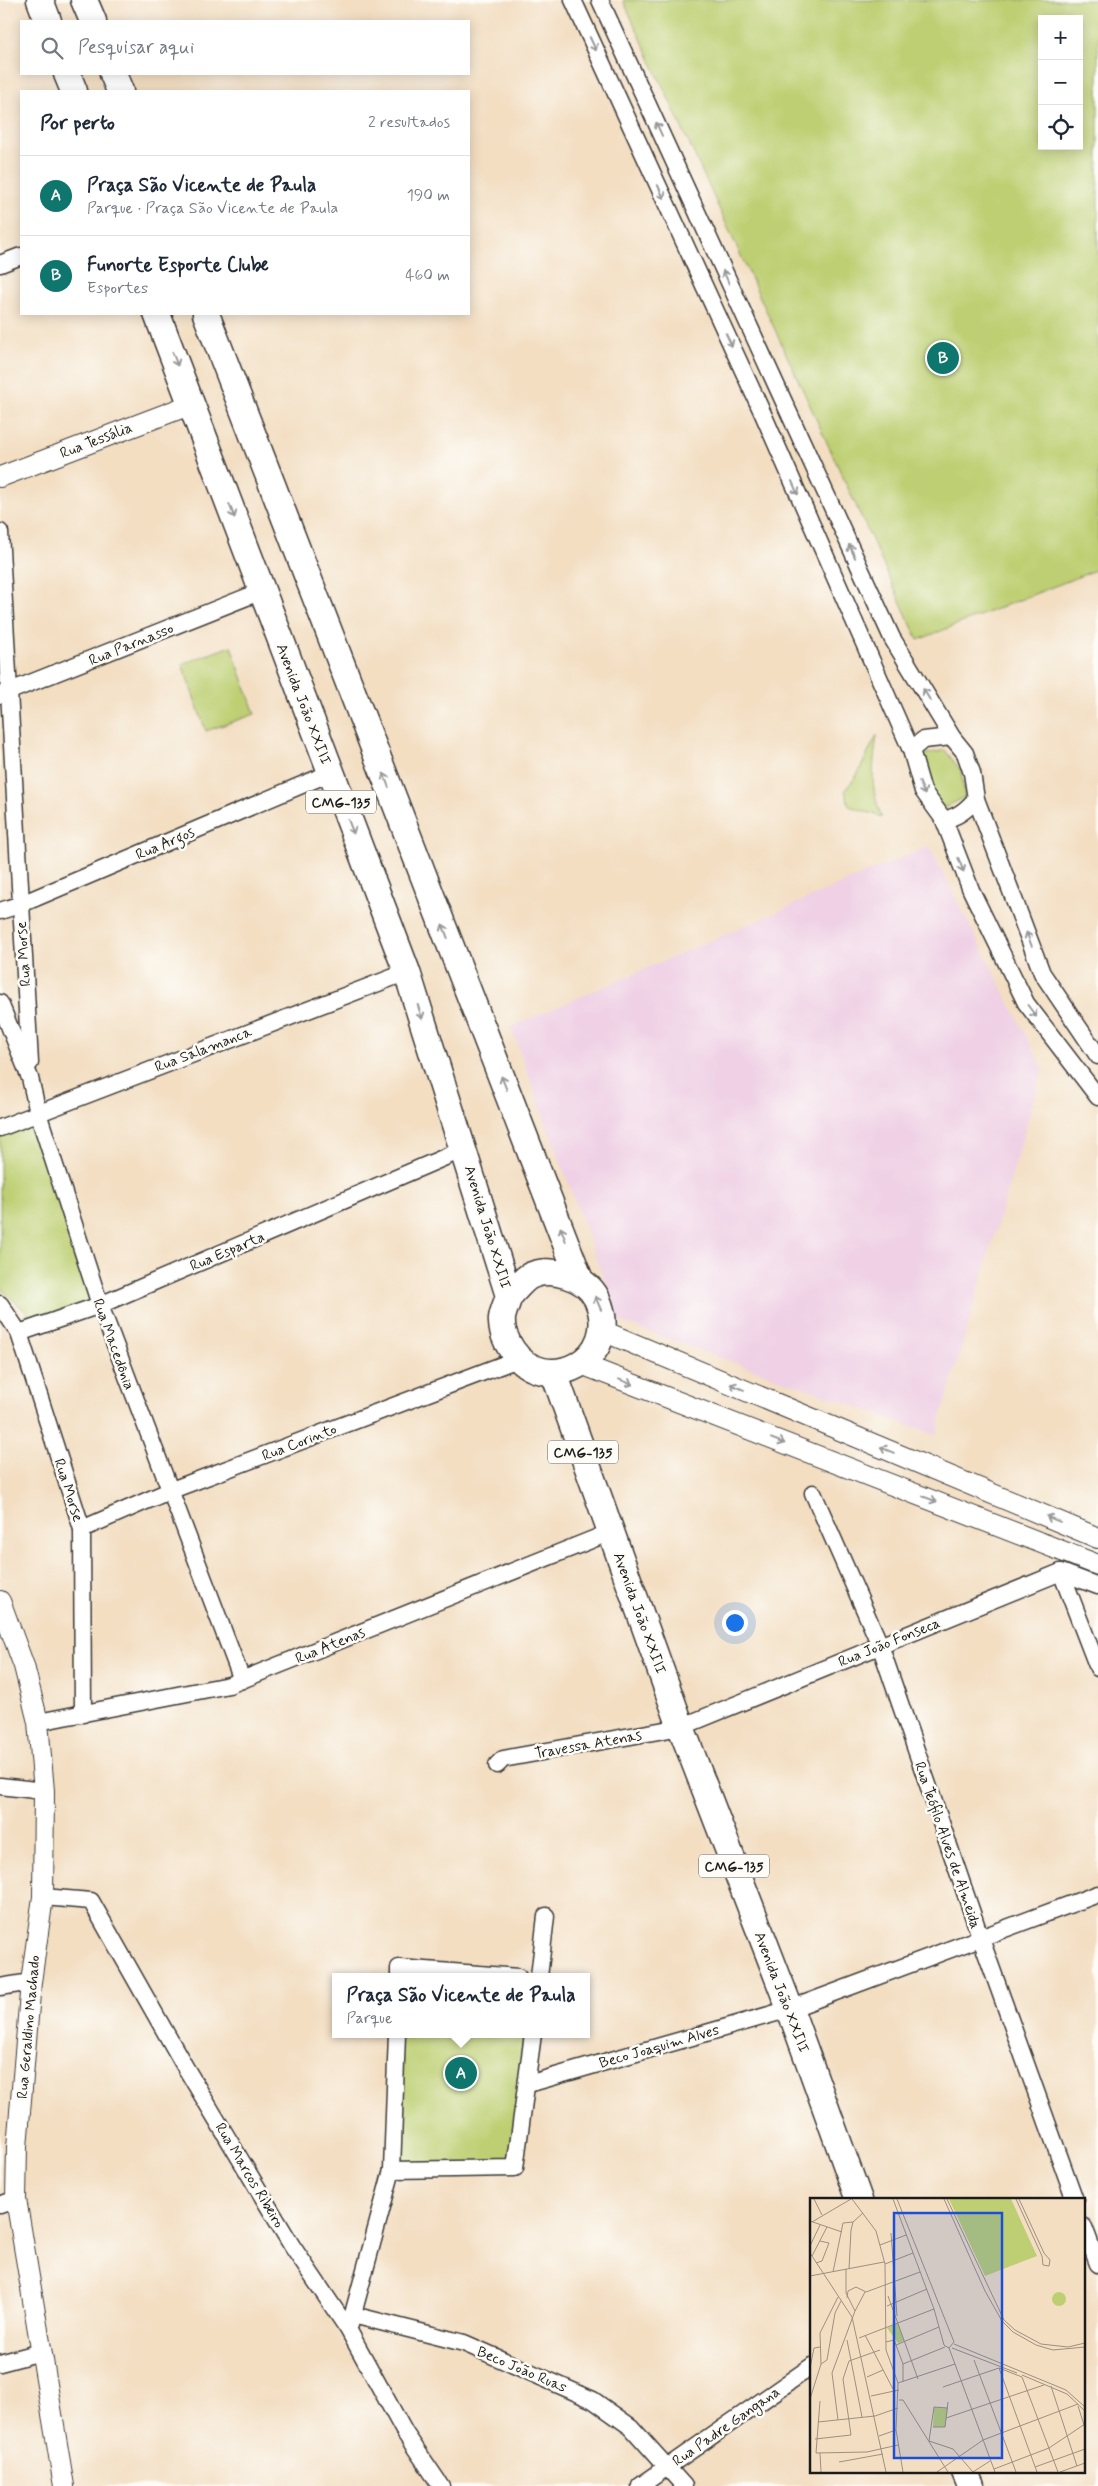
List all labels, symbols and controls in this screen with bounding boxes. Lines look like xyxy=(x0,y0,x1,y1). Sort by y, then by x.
map controls xyxy=(1038,15,1083,150)
button: + xyxy=(1038,15,1083,60)
search box xyxy=(20,20,470,75)
icon: search xyxy=(38,34,66,62)
text: Pesquisar aqui xyxy=(78,35,194,60)
one-way arrow xyxy=(589,36,598,51)
button: − xyxy=(1038,60,1083,105)
button: locate xyxy=(1038,105,1083,150)
text: Por perto xyxy=(40,109,115,137)
text: 2 resultados xyxy=(368,112,450,133)
one-way arrow xyxy=(653,122,663,137)
text: Praça São Vicente de Paula xyxy=(87,173,316,198)
one-way arrow xyxy=(656,184,666,199)
text: A xyxy=(51,185,61,206)
text: 190 m xyxy=(407,185,450,206)
text: Parque · Praça São Vicente de Paula xyxy=(87,198,338,219)
text: Funorte Esporte Clube xyxy=(87,253,269,278)
text: B xyxy=(51,265,61,286)
text: 460 m xyxy=(405,265,450,286)
one-way arrow xyxy=(720,270,730,285)
text: Esportes xyxy=(87,278,148,299)
one-way arrow xyxy=(724,332,734,347)
pin: B xyxy=(927,339,959,377)
one-way arrow xyxy=(170,351,180,366)
street label: Rua Tessália xyxy=(57,418,136,464)
one-way arrow xyxy=(791,480,801,495)
one-way arrow xyxy=(228,503,237,519)
one-way arrow xyxy=(847,544,856,559)
street label: Rua Parnasso xyxy=(86,619,177,671)
street label: Avenida João XXIII xyxy=(271,641,335,768)
one-way arrow xyxy=(922,689,932,703)
one-way arrow xyxy=(381,773,391,788)
one-way arrow xyxy=(918,779,927,795)
road number: CMG-135 xyxy=(306,790,376,814)
one-way arrow xyxy=(347,819,356,834)
street label: Rua Argos xyxy=(133,823,198,866)
one-way arrow xyxy=(957,857,966,872)
street label: Rua Morse xyxy=(12,921,36,987)
one-way arrow xyxy=(440,924,449,939)
one-way arrow xyxy=(1024,932,1033,947)
one-way arrow xyxy=(416,1004,425,1019)
one-way arrow xyxy=(1027,1004,1038,1017)
street label: Rua Salamanca xyxy=(152,1022,256,1078)
one-way arrow xyxy=(499,1076,508,1091)
street label: Avenida João XXIII xyxy=(459,1163,515,1292)
street label: Rua Esparta xyxy=(187,1227,268,1277)
one-way arrow xyxy=(557,1227,567,1242)
street label: Rua Macedônia xyxy=(87,1296,139,1393)
one-way arrow xyxy=(593,1296,603,1311)
one-way arrow xyxy=(618,1378,634,1387)
one-way arrow xyxy=(730,1382,745,1392)
street label: Rua Corinto xyxy=(259,1420,340,1466)
one-way arrow xyxy=(770,1436,785,1446)
road number: CMG-135 xyxy=(548,1440,618,1464)
one-way arrow xyxy=(880,1444,895,1454)
street label: Rua Morse xyxy=(48,1456,88,1524)
one-way arrow xyxy=(921,1495,937,1504)
one-way arrow xyxy=(1046,1513,1061,1523)
street label: Avenida João XXIII xyxy=(608,1550,670,1677)
your location xyxy=(722,1610,748,1636)
street label: Rua João Fonseca xyxy=(836,1613,944,1672)
street label: Rua Atenas xyxy=(292,1623,368,1669)
street label: Travessa Atenas xyxy=(533,1726,643,1764)
street label: Rua Teófilo Alves de Almeida xyxy=(909,1759,985,1932)
road number: CMG-135 xyxy=(699,1854,769,1878)
street label: Avenida João XXIII xyxy=(749,1929,813,2056)
street label: Rua Geraldino Machado xyxy=(13,1954,45,2100)
popup xyxy=(332,1973,590,2038)
text: Praça São Vicente de Paula xyxy=(346,1983,576,2008)
text: Parque xyxy=(346,2008,392,2029)
street label: Beco Joaquim Alves xyxy=(597,2020,722,2074)
pin: A xyxy=(445,2054,477,2092)
street label: Rua Marcos Ribeiro xyxy=(210,2119,288,2232)
inset map xyxy=(810,2198,1086,2474)
street label: Beco João Ruas xyxy=(474,2342,570,2398)
street label: Rua Padre Gangana xyxy=(669,2382,785,2472)

